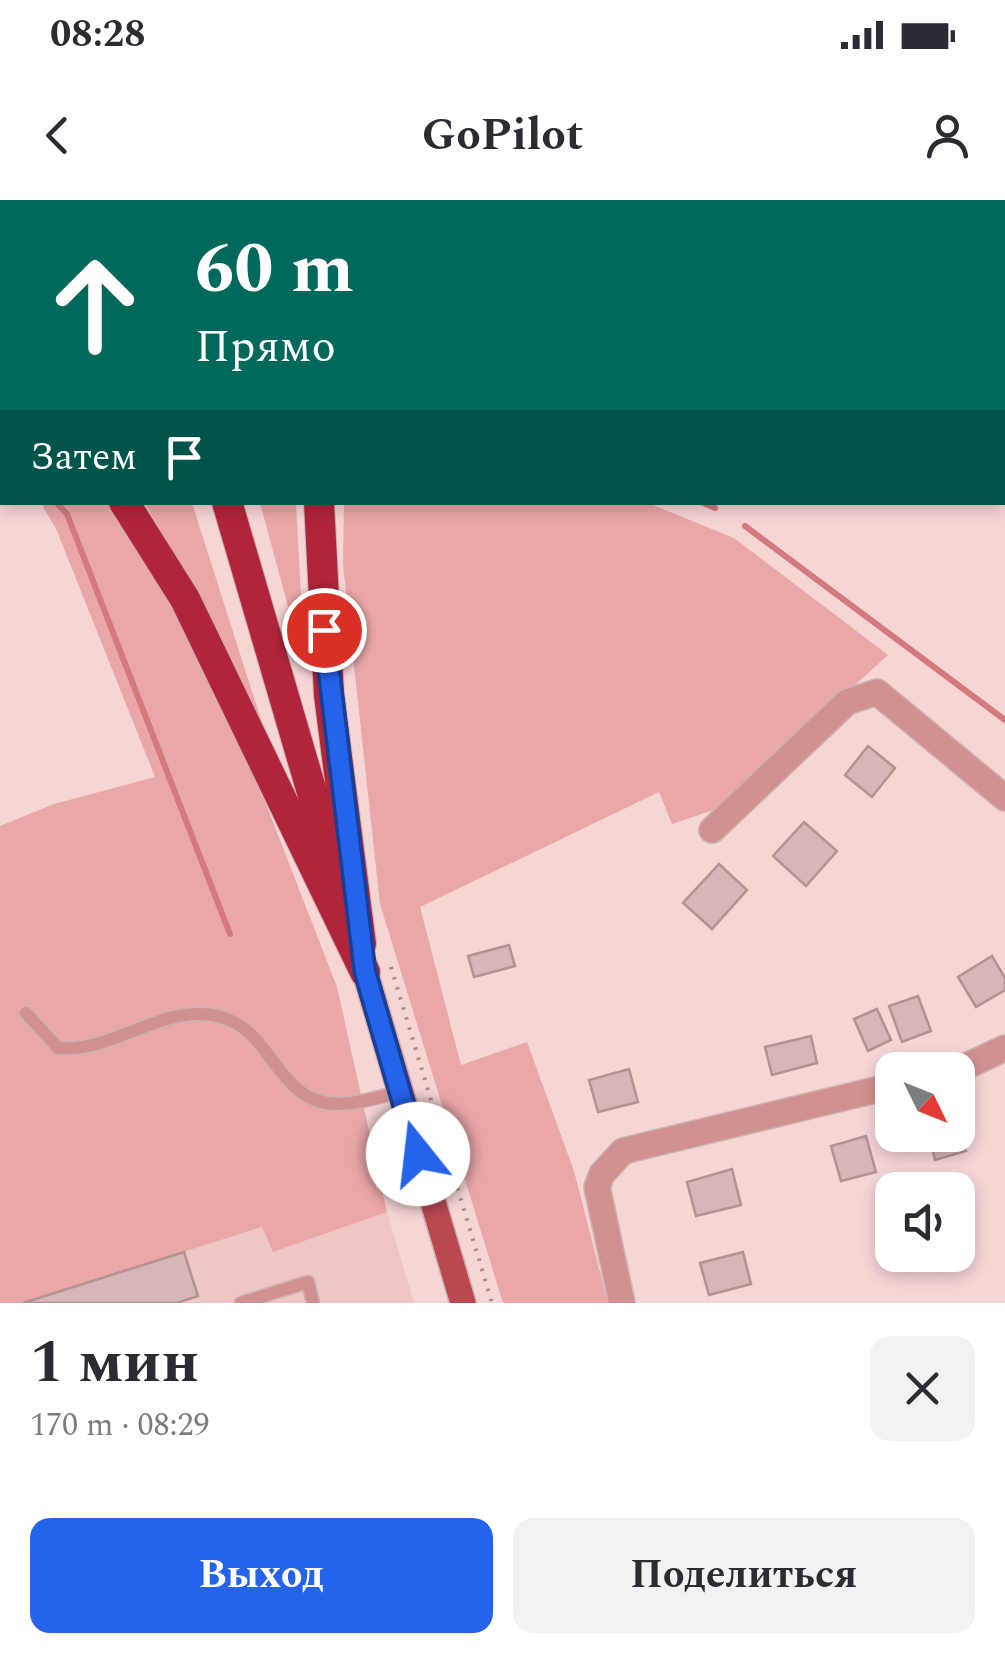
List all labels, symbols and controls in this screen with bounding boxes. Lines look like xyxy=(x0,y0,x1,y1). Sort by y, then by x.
text: 08:28 xyxy=(50,6,145,64)
text: GoPilot xyxy=(422,101,583,170)
icon: back xyxy=(30,108,85,163)
icon: person xyxy=(920,108,975,163)
text: 60 m xyxy=(195,217,354,323)
icon: ahead xyxy=(30,240,160,370)
text: Прямо xyxy=(195,313,336,382)
text: Затем xyxy=(30,429,137,487)
icon: arrive xyxy=(157,430,212,485)
pin xyxy=(282,588,367,673)
icon: arrive xyxy=(297,603,352,658)
north arrow xyxy=(875,1052,975,1152)
map controls xyxy=(875,1052,975,1272)
position arrow xyxy=(366,1102,470,1206)
button: sound xyxy=(875,1172,975,1272)
text: 1 мин xyxy=(30,1317,199,1409)
button: close xyxy=(870,1336,975,1441)
text: 170 m · 08:29 xyxy=(30,1401,210,1450)
button: Выход xyxy=(30,1518,493,1633)
button: Поделиться xyxy=(513,1518,975,1633)

